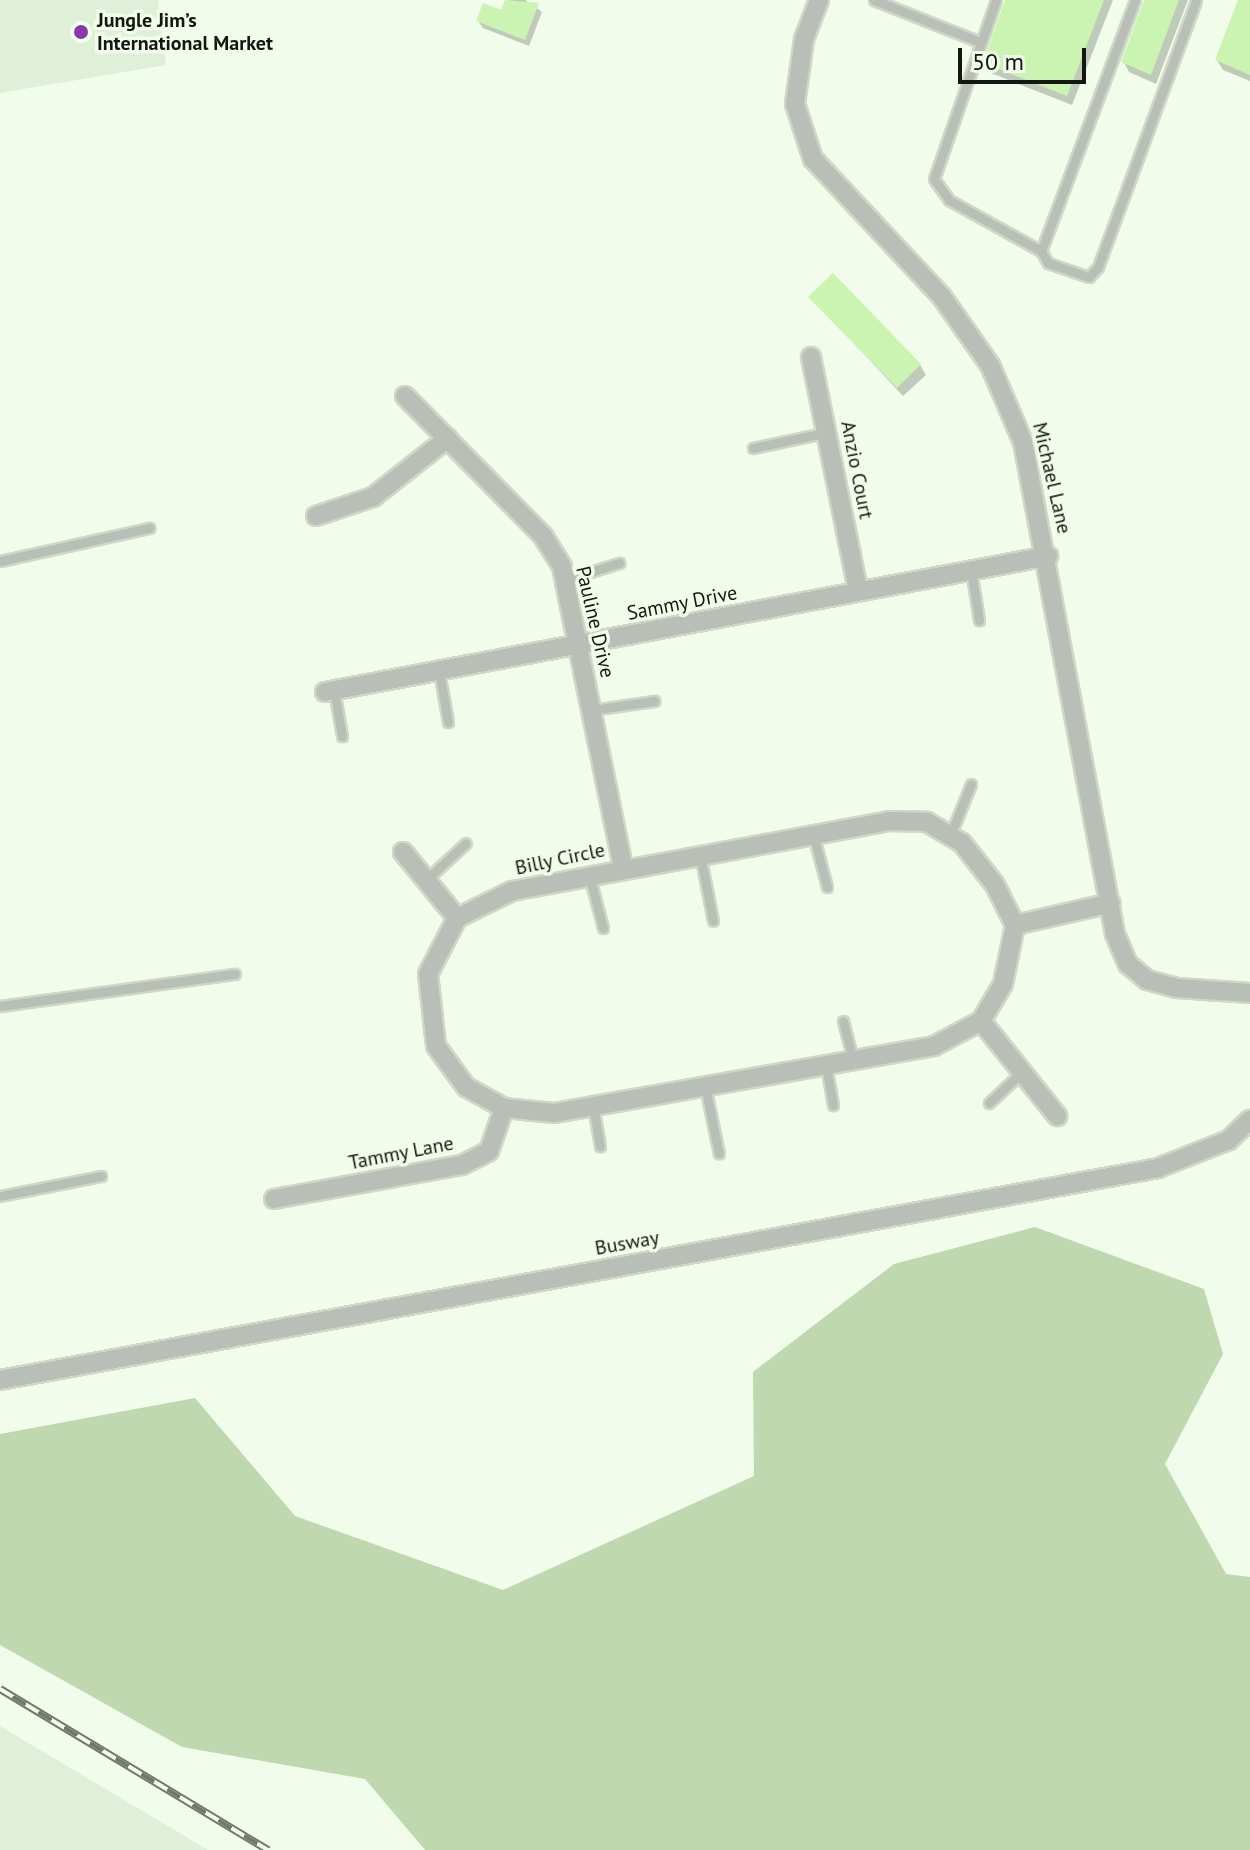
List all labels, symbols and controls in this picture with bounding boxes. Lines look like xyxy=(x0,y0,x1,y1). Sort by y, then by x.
place label: Jungle Jim’s International Market xyxy=(97,8,273,55)
marker: Jungle Jim’s International Market xyxy=(72,23,90,41)
scale bar xyxy=(962,32,1090,82)
text: 50 m xyxy=(972,46,1024,77)
street label: Anzio Court xyxy=(836,419,878,521)
street label: Michael Lane xyxy=(1028,420,1076,536)
street label: Pauline Drive xyxy=(571,564,619,680)
street label: Sammy Drive xyxy=(624,580,740,626)
street label: Billy Circle xyxy=(513,838,607,880)
street label: Tammy Lane xyxy=(346,1131,456,1175)
street label: Busway xyxy=(593,1226,661,1260)

